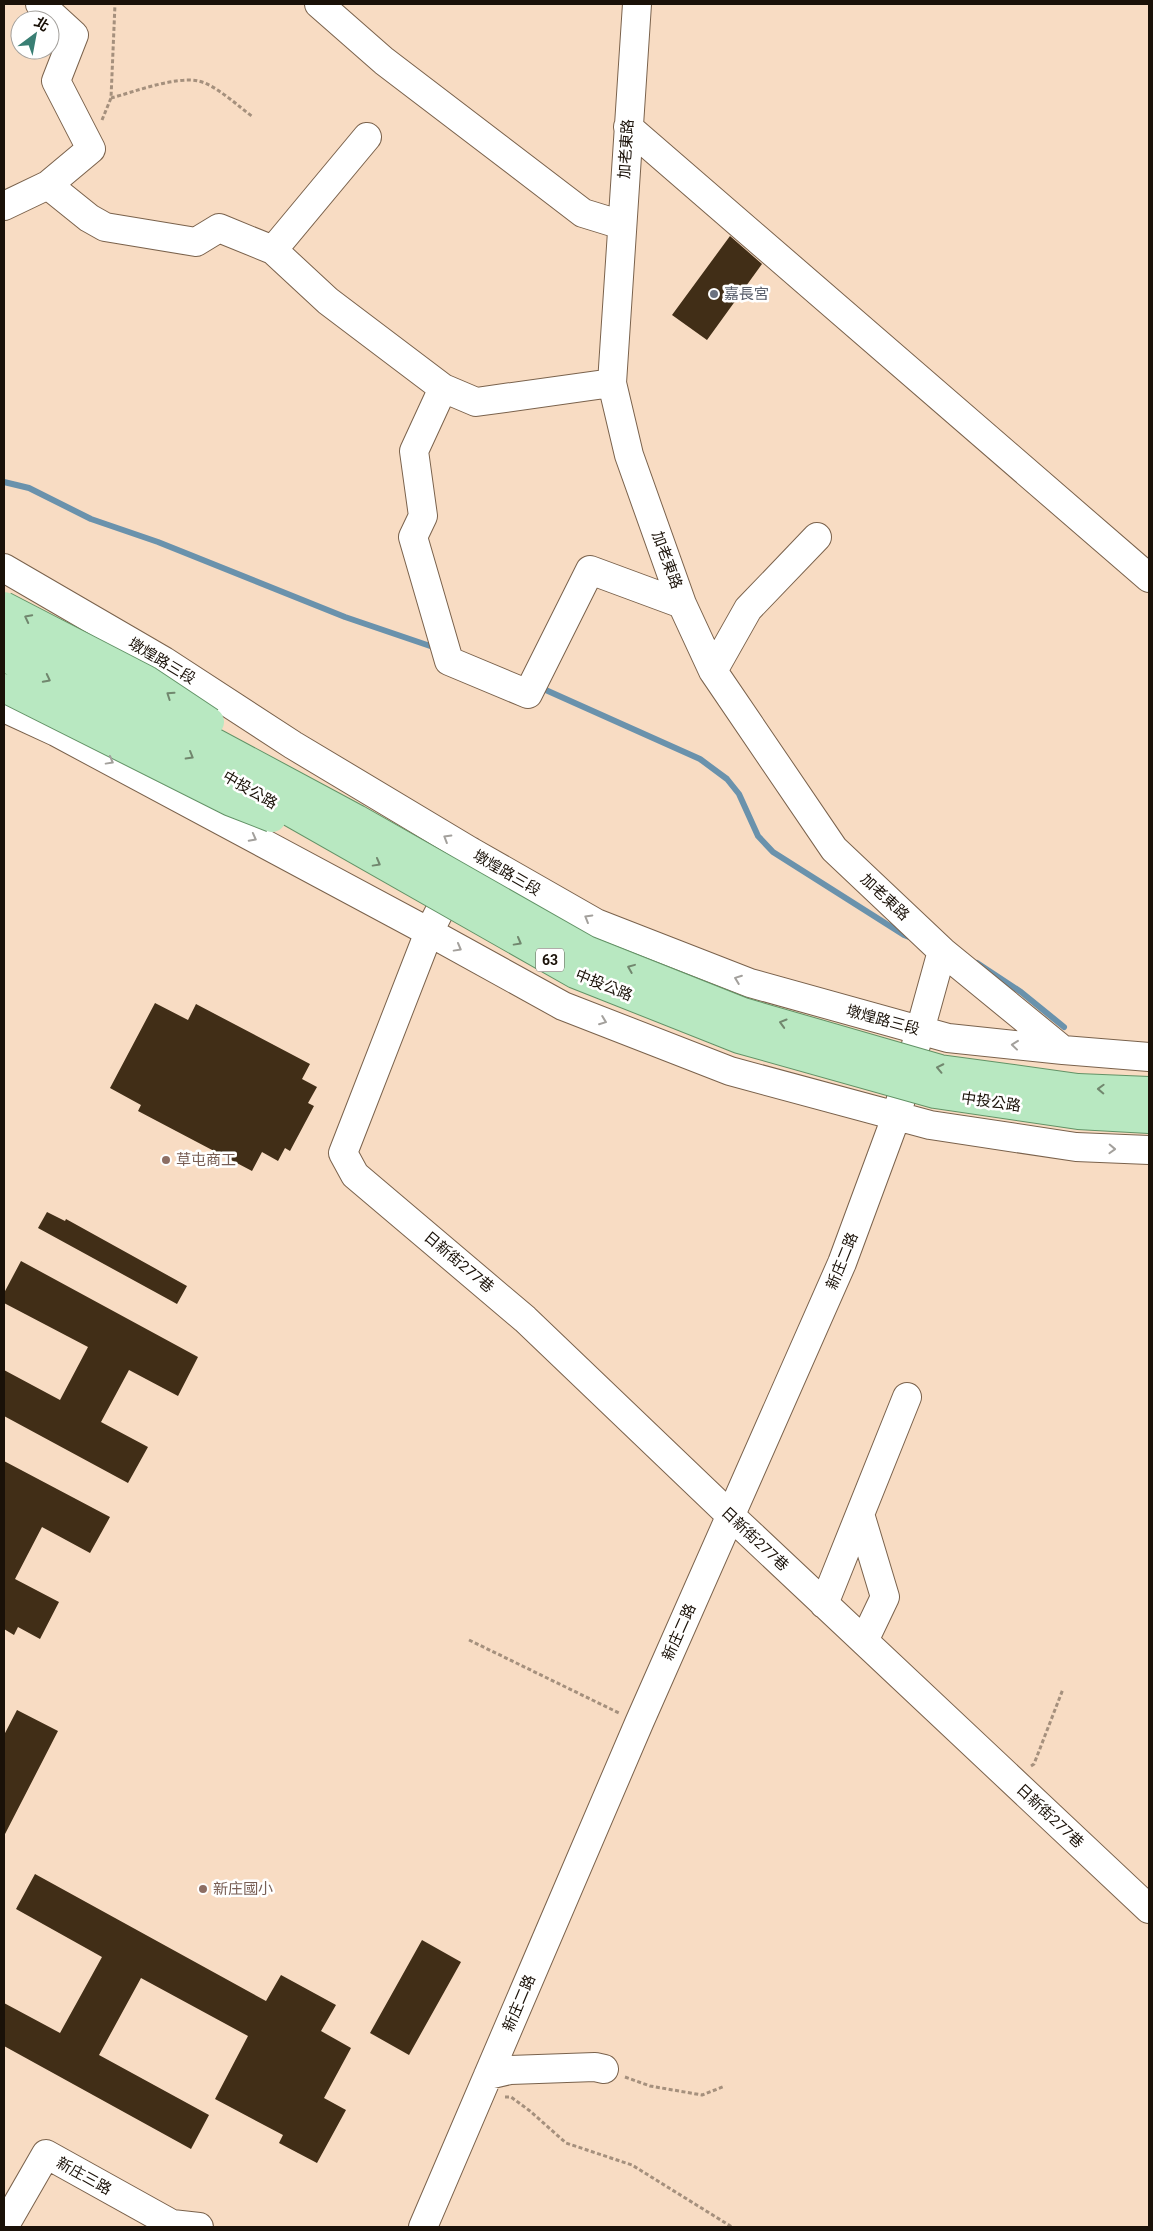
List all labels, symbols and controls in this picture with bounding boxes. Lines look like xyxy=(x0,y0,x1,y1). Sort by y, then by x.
north arrow xyxy=(10,10,60,60)
text: 北 xyxy=(32,13,52,34)
street label: 加老東路 xyxy=(615,118,637,180)
place label: 嘉長宮 xyxy=(724,285,769,303)
marker: 嘉長宮 xyxy=(708,288,720,300)
street label: 加老東路 xyxy=(648,529,686,591)
one-way arrow xyxy=(24,614,33,624)
street label: 墩煌路三段 xyxy=(125,634,199,688)
one-way arrow xyxy=(42,673,51,683)
one-way arrow xyxy=(166,692,175,702)
one-way arrow xyxy=(185,749,194,759)
one-way arrow xyxy=(104,755,113,765)
street label: 中投公路 xyxy=(220,767,280,813)
one-way arrow xyxy=(248,832,257,842)
one-way arrow xyxy=(443,834,452,844)
street label: 墩煌路三段 xyxy=(470,846,544,900)
one-way arrow xyxy=(371,856,380,866)
street label: 加老東路 xyxy=(857,870,913,924)
one-way arrow xyxy=(584,915,593,925)
one-way arrow xyxy=(513,936,522,946)
one-way arrow xyxy=(453,941,462,951)
road number: 63 xyxy=(536,948,564,972)
one-way arrow xyxy=(627,963,636,974)
street label: 中投公路 xyxy=(573,965,635,1005)
one-way arrow xyxy=(734,975,743,985)
street label: 墩煌路三段 xyxy=(844,1002,922,1038)
one-way arrow xyxy=(598,1015,606,1025)
one-way arrow xyxy=(780,1019,788,1029)
one-way arrow xyxy=(1010,1040,1018,1051)
one-way arrow xyxy=(935,1063,944,1074)
one-way arrow xyxy=(1096,1084,1104,1094)
street label: 中投公路 xyxy=(960,1089,1022,1115)
one-way arrow xyxy=(1109,1143,1117,1154)
place label: 草屯商工 xyxy=(176,1151,236,1169)
marker: 草屯商工 xyxy=(160,1154,172,1166)
street label: 日新街277巷 xyxy=(421,1228,497,1296)
street label: 新庄二路 xyxy=(822,1230,862,1292)
street label: 日新街277巷 xyxy=(718,1503,792,1575)
street label: 新庄二路 xyxy=(659,1601,699,1663)
street label: 日新街277巷 xyxy=(1013,1780,1087,1852)
place label: 新庄國小 xyxy=(213,1880,273,1898)
marker: 新庄國小 xyxy=(197,1883,209,1895)
street label: 新庄二路 xyxy=(499,1972,539,2034)
street label: 新庄三路 xyxy=(53,2154,115,2198)

